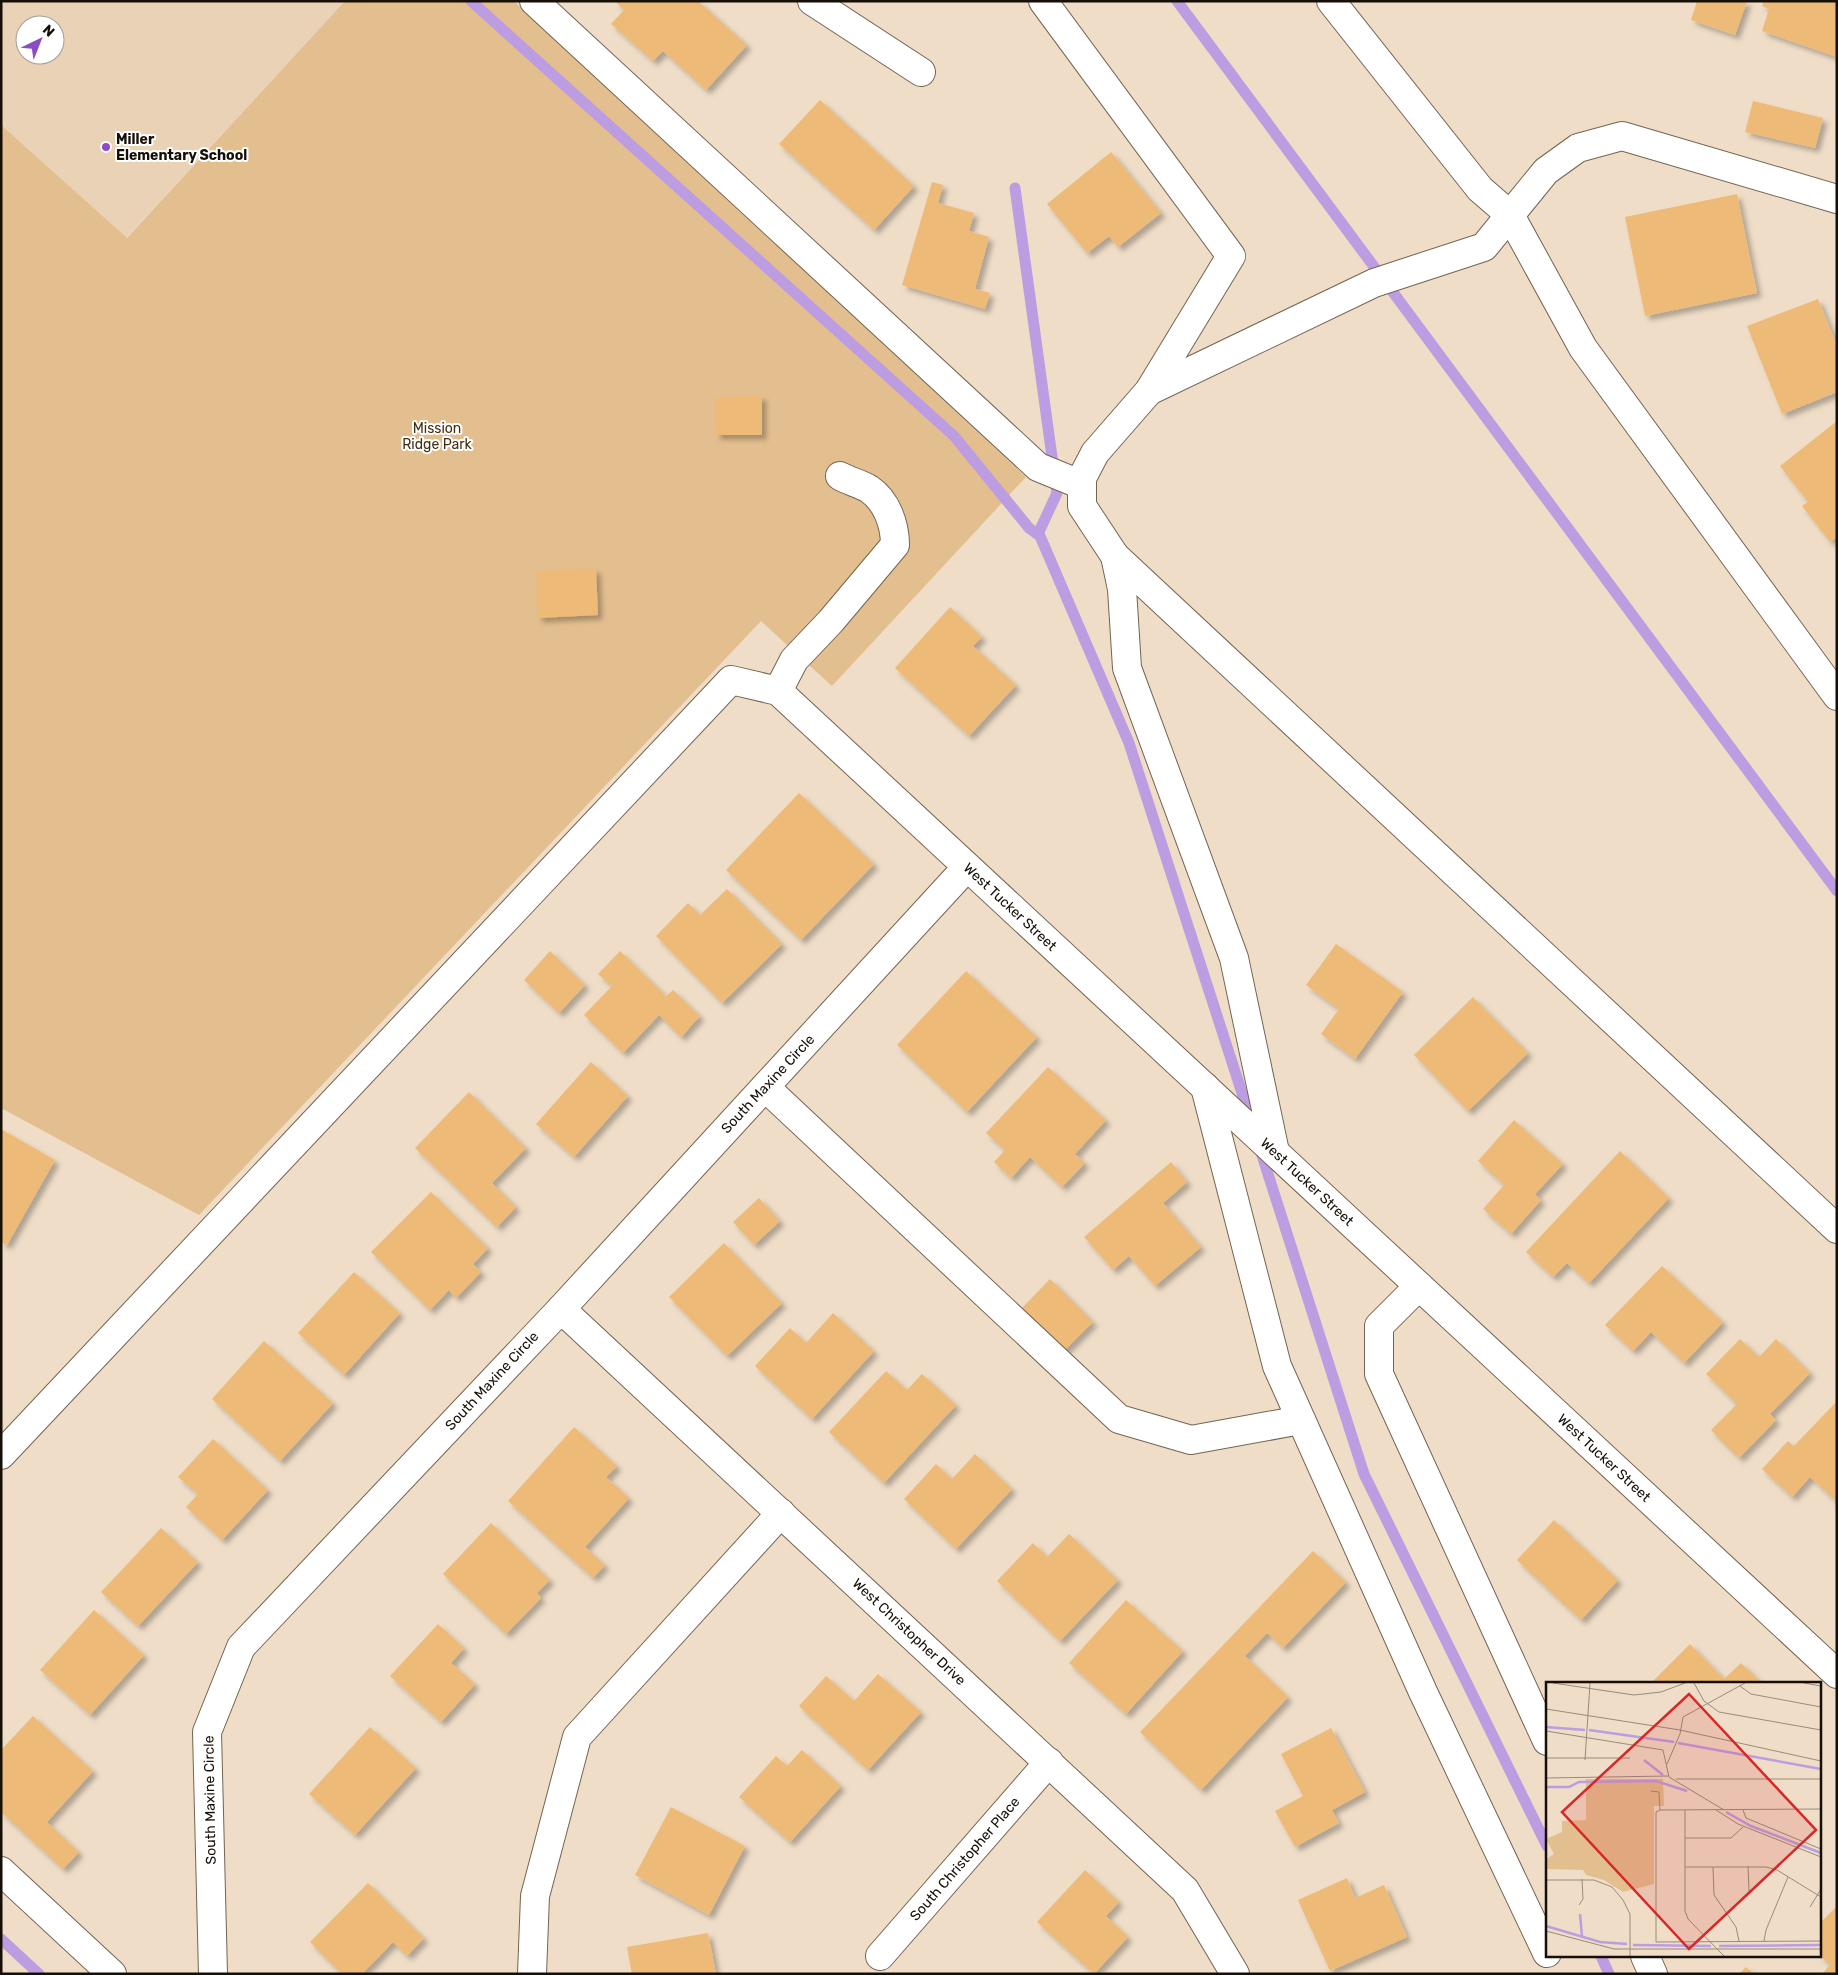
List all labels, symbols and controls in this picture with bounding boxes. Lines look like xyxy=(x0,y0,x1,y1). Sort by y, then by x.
north arrow xyxy=(15,15,65,65)
text: N xyxy=(39,21,58,41)
place label: Miller Elementary School xyxy=(116,131,247,164)
marker: Miller Elementary School xyxy=(100,141,112,153)
park label: Mission Ridge Park xyxy=(402,420,473,453)
street label: West Tucker Street xyxy=(960,859,1061,955)
street label: South Maxine Circle xyxy=(718,1031,818,1137)
street label: West Tucker Street xyxy=(1257,1134,1358,1230)
street label: South Maxine Circle xyxy=(442,1328,542,1434)
street label: West Tucker Street xyxy=(1554,1410,1655,1506)
street label: West Christopher Drive xyxy=(849,1575,969,1689)
inset map xyxy=(1546,1682,1820,1958)
street label: South Maxine Circle xyxy=(200,1735,220,1865)
street label: South Christopher Place xyxy=(907,1793,1024,1924)

